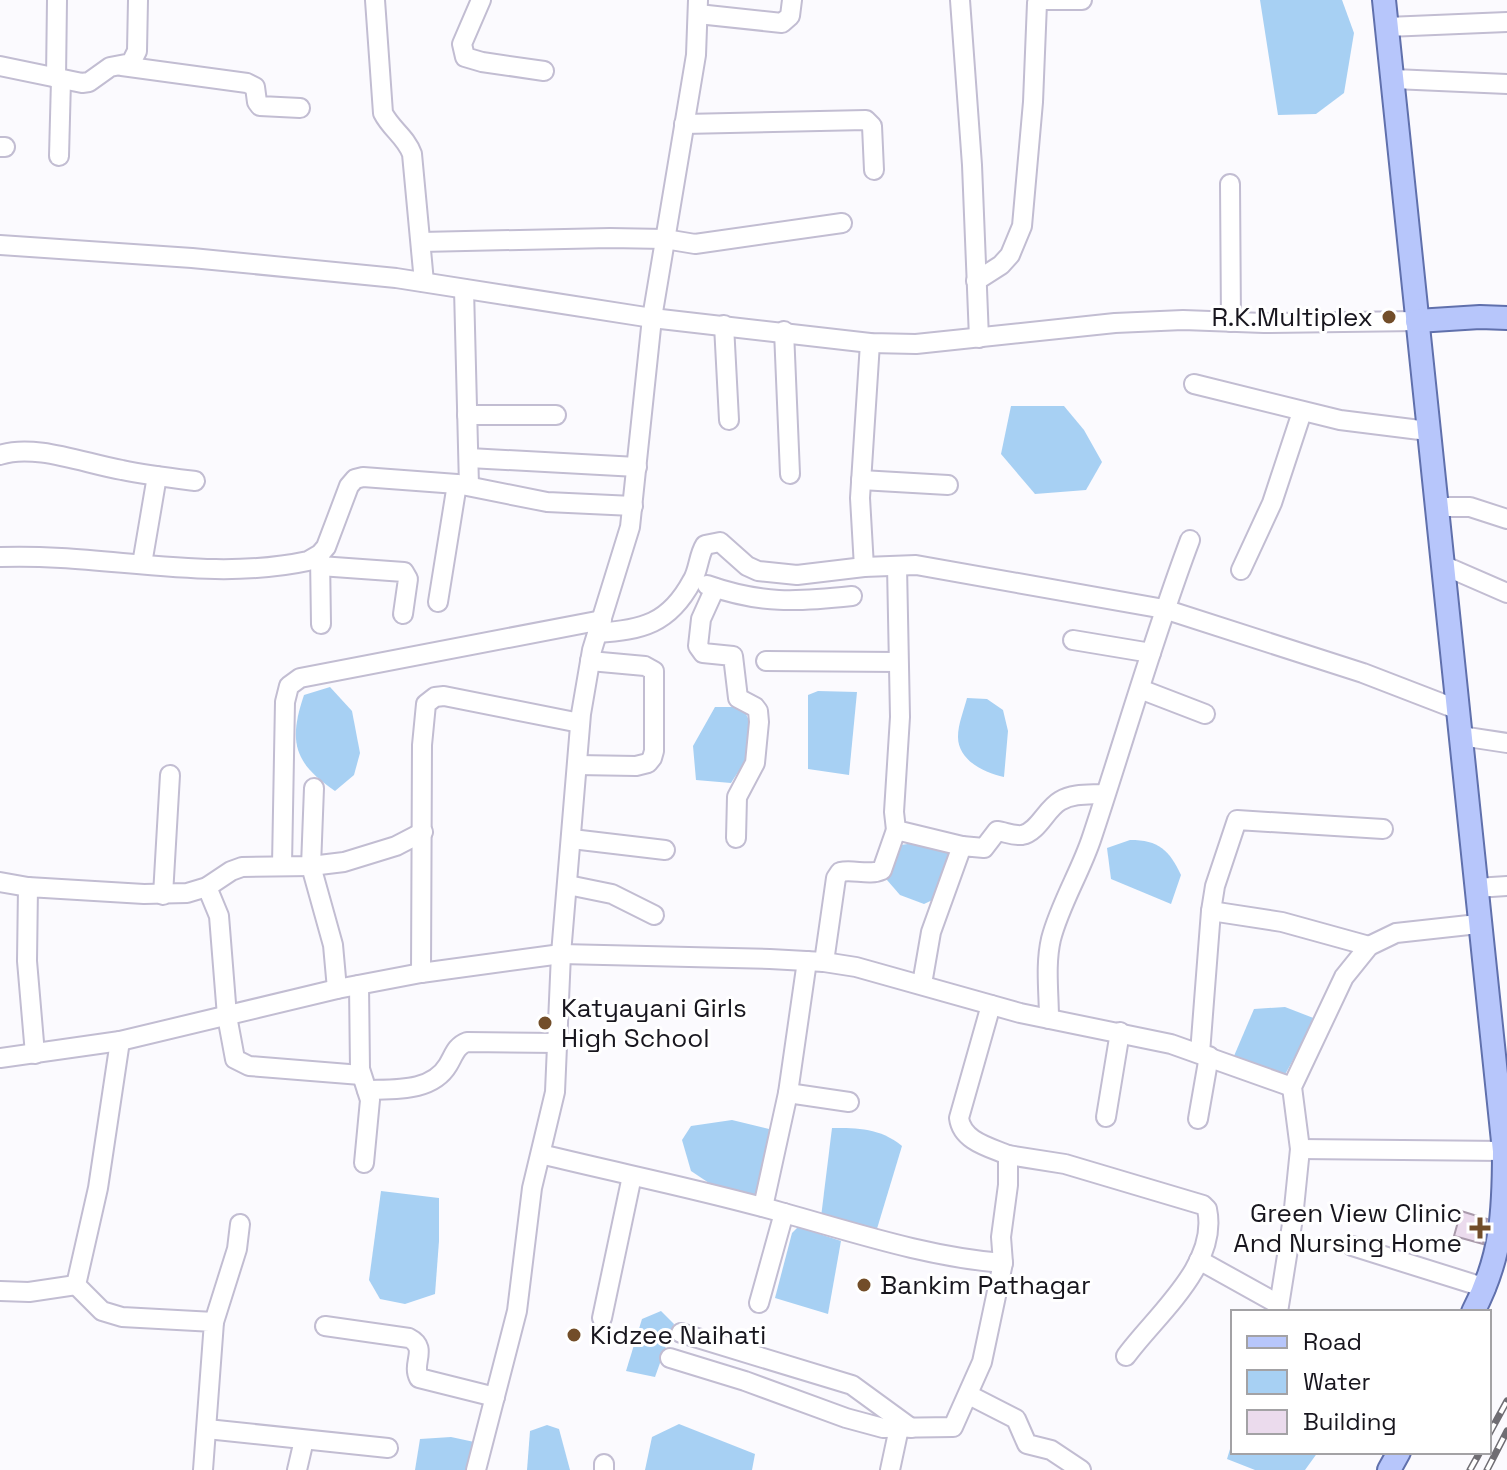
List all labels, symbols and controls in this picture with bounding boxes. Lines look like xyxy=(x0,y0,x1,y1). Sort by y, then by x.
place label: R.K.Multiplex xyxy=(1211,300,1373,334)
marker: R.K.Multiplex xyxy=(1380,308,1398,326)
place label: Katyayani Girls High School xyxy=(561,991,747,1055)
marker: Katyayani Girls High School xyxy=(536,1014,554,1032)
place label: Green View Clinic And Nursing Home xyxy=(1233,1196,1462,1260)
marker: Green View Clinic And Nursing Home xyxy=(1469,1217,1491,1239)
place label: Bankim Pathagar xyxy=(880,1268,1091,1302)
marker: Bankim Pathagar xyxy=(855,1276,873,1294)
legend xyxy=(1231,1310,1491,1454)
place label: Kidzee Naihati xyxy=(590,1318,766,1352)
marker: Kidzee Naihati xyxy=(565,1326,583,1344)
text: Road xyxy=(1303,1326,1362,1357)
text: Water xyxy=(1303,1366,1371,1397)
text: Building xyxy=(1303,1406,1397,1437)

